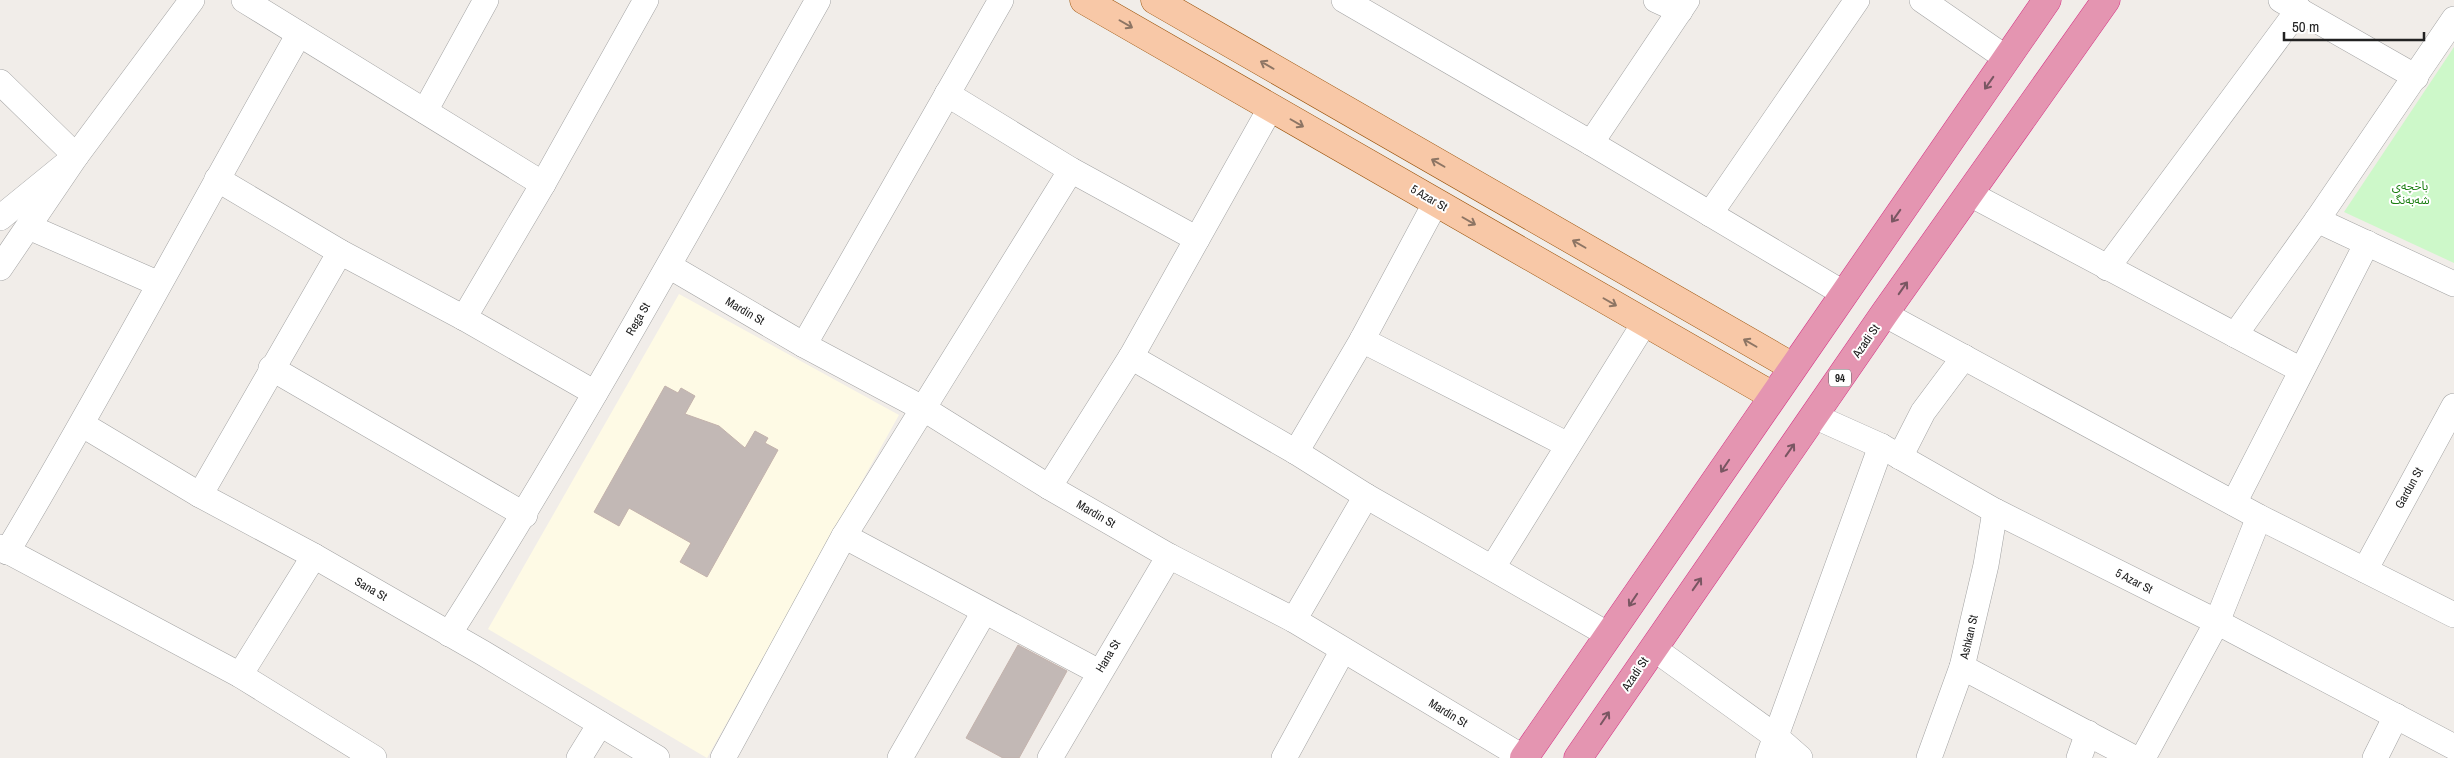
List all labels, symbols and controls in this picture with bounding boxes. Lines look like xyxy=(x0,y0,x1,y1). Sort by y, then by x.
scale bar xyxy=(2284,10,2424,42)
text: 50 m xyxy=(2292,16,2319,37)
one-way arrow xyxy=(1119,20,1133,30)
one-way arrow xyxy=(1261,59,1275,69)
one-way arrow xyxy=(1984,76,1994,90)
one-way arrow xyxy=(1290,118,1304,128)
one-way arrow xyxy=(1432,158,1446,168)
park label: باخچەی شەبەنگ xyxy=(2390,178,2430,208)
street label: 5 Azar St xyxy=(1408,181,1451,215)
one-way arrow xyxy=(1891,209,1901,223)
one-way arrow xyxy=(1461,216,1475,226)
one-way arrow xyxy=(1573,239,1587,249)
one-way arrow xyxy=(1898,281,1908,295)
street label: Mardin St xyxy=(723,293,768,329)
one-way arrow xyxy=(1602,297,1616,307)
street label: Rega St xyxy=(622,299,654,338)
street label: Azadi St xyxy=(1848,321,1883,362)
one-way arrow xyxy=(1744,337,1758,347)
road number: 94 xyxy=(1829,369,1851,386)
one-way arrow xyxy=(1785,443,1795,457)
one-way arrow xyxy=(1720,459,1730,473)
street label: Gardun St xyxy=(2391,464,2427,511)
street label: Mardin St xyxy=(1074,496,1119,532)
street label: 5 Azar St xyxy=(2113,565,2156,597)
street label: Sana St xyxy=(352,573,390,605)
one-way arrow xyxy=(1692,577,1702,591)
one-way arrow xyxy=(1628,593,1638,607)
street label: Ashkan St xyxy=(1956,613,1982,662)
street label: Hana St xyxy=(1092,636,1124,675)
street label: Azadi St xyxy=(1617,654,1652,695)
street label: Mardin St xyxy=(1426,695,1471,731)
one-way arrow xyxy=(1601,711,1611,725)

